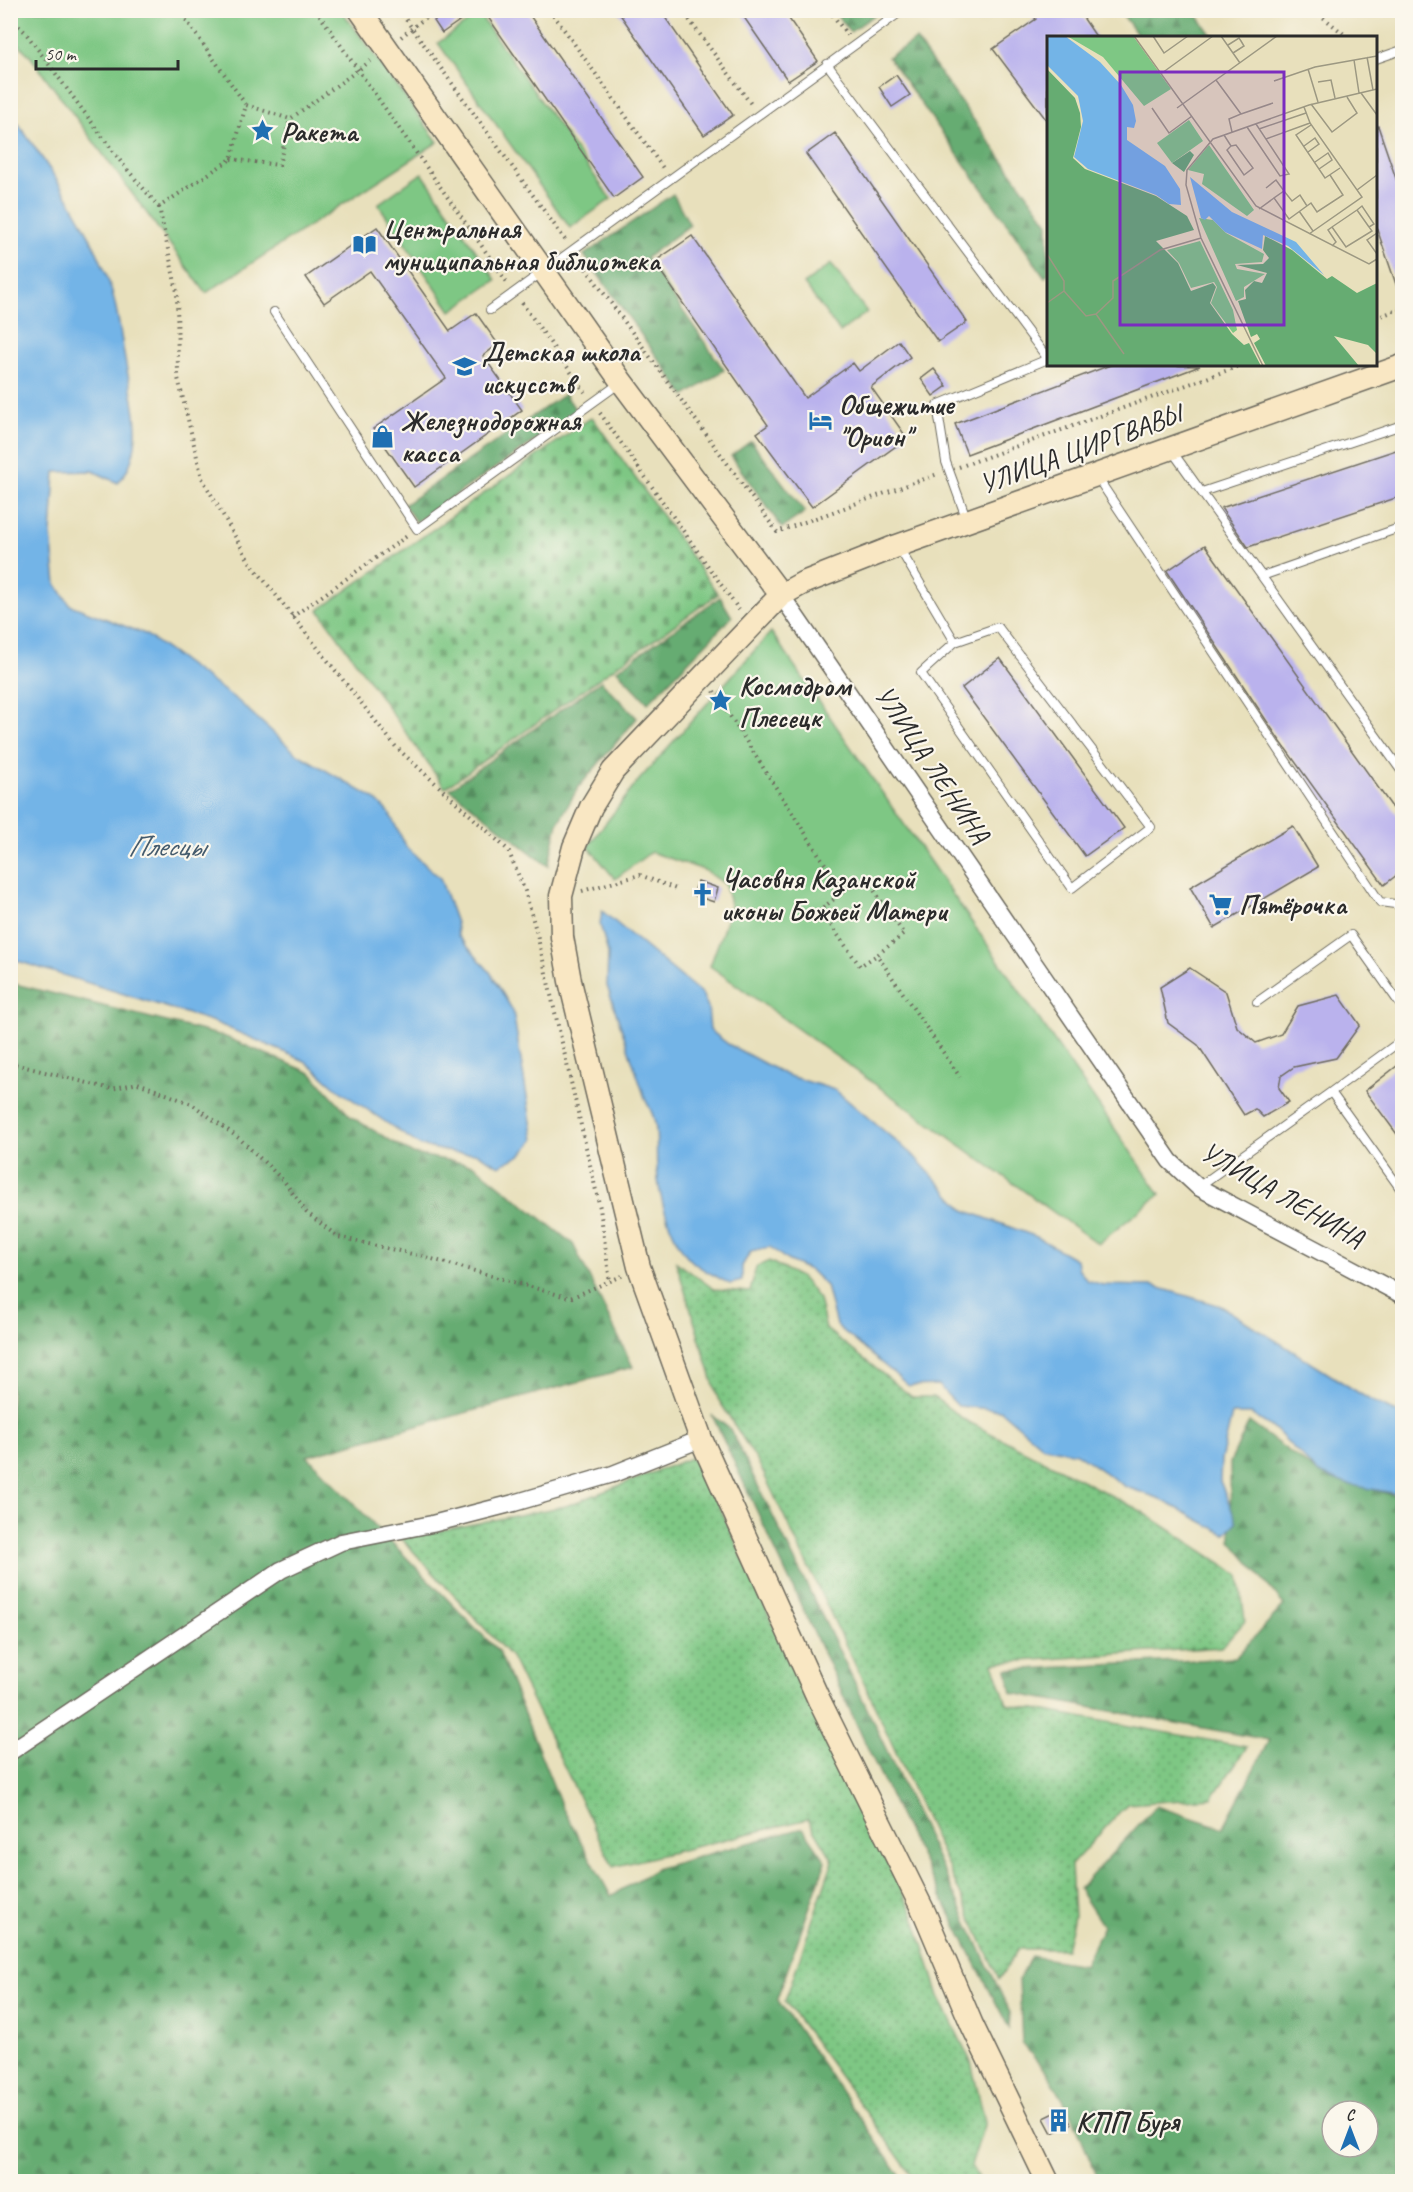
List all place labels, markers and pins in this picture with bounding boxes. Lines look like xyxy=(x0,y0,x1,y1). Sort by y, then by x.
place label: Ракета xyxy=(281,114,360,149)
place icon: Ракета xyxy=(250,118,276,144)
place label: Центральная муниципальная библиотека xyxy=(383,211,661,278)
library icon: Центральная муниципальная библиотека xyxy=(352,231,378,257)
place label: Детская школа искусств xyxy=(482,334,642,402)
school or university icon: Детская школа искусств xyxy=(451,354,477,380)
place label: Общежитие "Орион" xyxy=(839,387,956,454)
place label: Железнодорожная касса xyxy=(401,403,582,470)
hotel icon: Общежитие "Орион" xyxy=(808,407,834,433)
shop icon: Железнодорожная касса xyxy=(370,423,396,449)
place label: Космодром Плесецк xyxy=(739,668,853,735)
place icon: Космодром Плесецк xyxy=(708,688,734,714)
place label: Часовня Казанской иконы Божьей Матери xyxy=(721,861,949,928)
church icon: Часовня Казанской иконы Божьей Матери xyxy=(690,881,716,907)
place label: Пятёрочка xyxy=(1239,887,1348,922)
supermarket icon: Пятёрочка xyxy=(1208,891,1234,917)
place label: КПП Буря xyxy=(1076,2104,1181,2139)
building icon: КПП Буря xyxy=(1045,2108,1071,2134)

